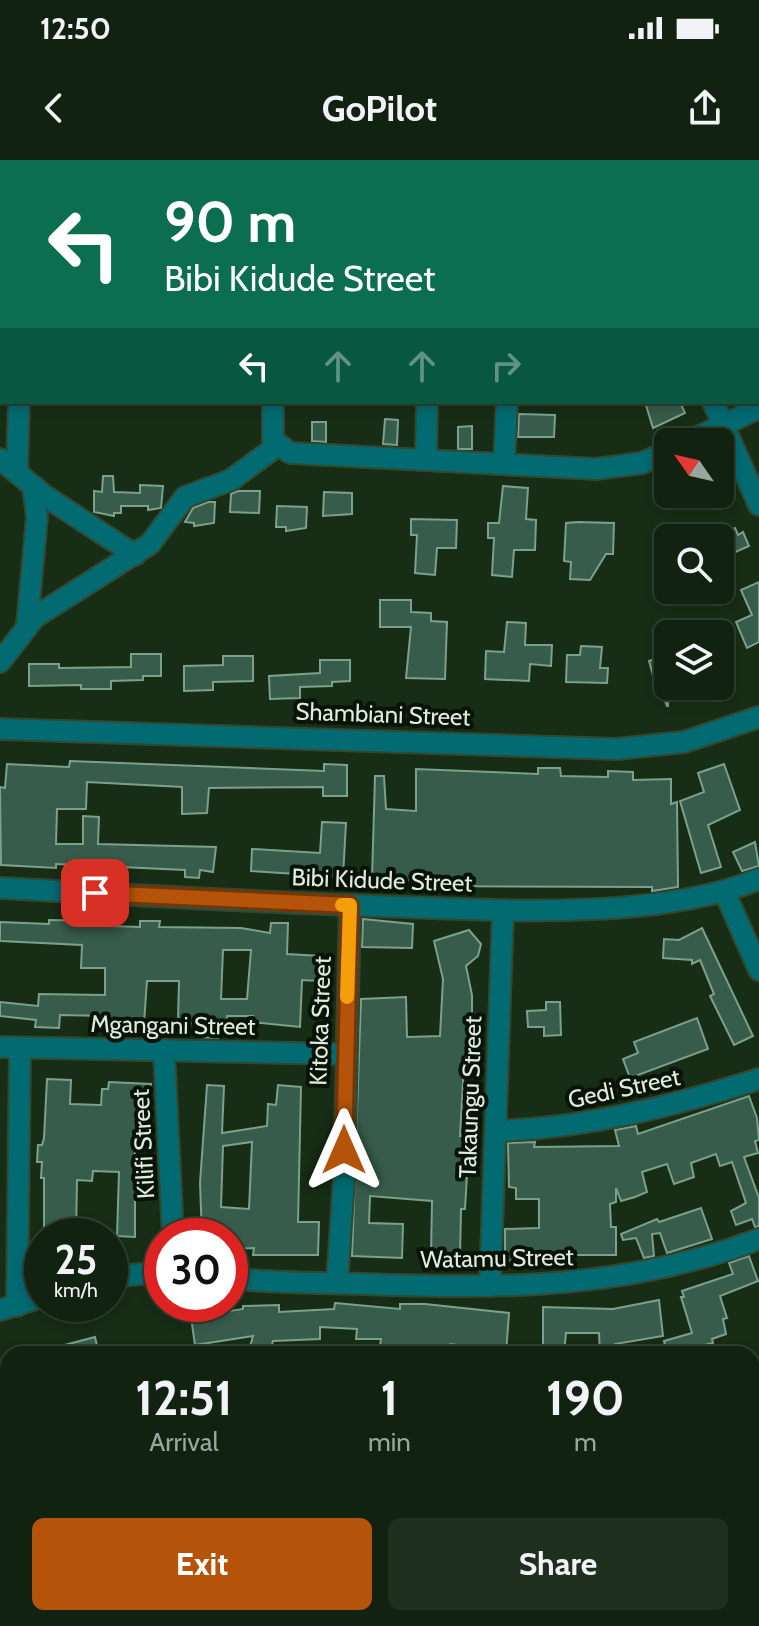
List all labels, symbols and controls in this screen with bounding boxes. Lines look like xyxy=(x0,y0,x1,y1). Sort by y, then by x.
text: 12:50 xyxy=(40,10,111,47)
icon: back xyxy=(32,86,76,130)
text: GoPilot xyxy=(322,86,437,130)
icon: share xyxy=(683,86,727,130)
text: 90 m xyxy=(164,188,296,256)
icon: left xyxy=(32,192,136,296)
text: Bibi Kidude Street xyxy=(164,256,435,300)
icon: left xyxy=(232,344,276,388)
icon: ahead xyxy=(316,344,360,388)
icon: ahead xyxy=(400,344,444,388)
icon: right xyxy=(484,344,528,388)
north arrow xyxy=(654,428,734,508)
map controls xyxy=(654,428,734,700)
button: search xyxy=(654,524,734,604)
button: layers xyxy=(654,620,734,700)
street label: Shambiani Street xyxy=(295,696,471,732)
pin xyxy=(61,859,129,927)
street label: Bibi Kidude Street xyxy=(291,862,473,898)
icon: arrive xyxy=(73,871,117,915)
street label: Kitoka Street xyxy=(303,956,337,1086)
street label: Mgangani Street xyxy=(90,1009,256,1041)
street label: Takaungu Street xyxy=(453,1015,487,1179)
street label: Gedi Street xyxy=(565,1062,683,1114)
street label: Kilifi Street xyxy=(126,1088,160,1200)
position arrow xyxy=(302,1108,386,1192)
speed limit sign: 30 xyxy=(144,1218,248,1322)
text: 25 xyxy=(55,1235,97,1284)
street label: Watamu Street xyxy=(420,1242,574,1274)
text: km/h xyxy=(54,1278,98,1302)
text: 12:51 xyxy=(135,1369,233,1427)
text: 1 xyxy=(380,1369,398,1427)
text: 190 xyxy=(546,1369,625,1427)
text: Arrival xyxy=(149,1426,219,1458)
text: min xyxy=(368,1426,411,1458)
text: m xyxy=(574,1426,597,1458)
button: Exit xyxy=(32,1518,372,1610)
button: Share xyxy=(388,1518,728,1610)

